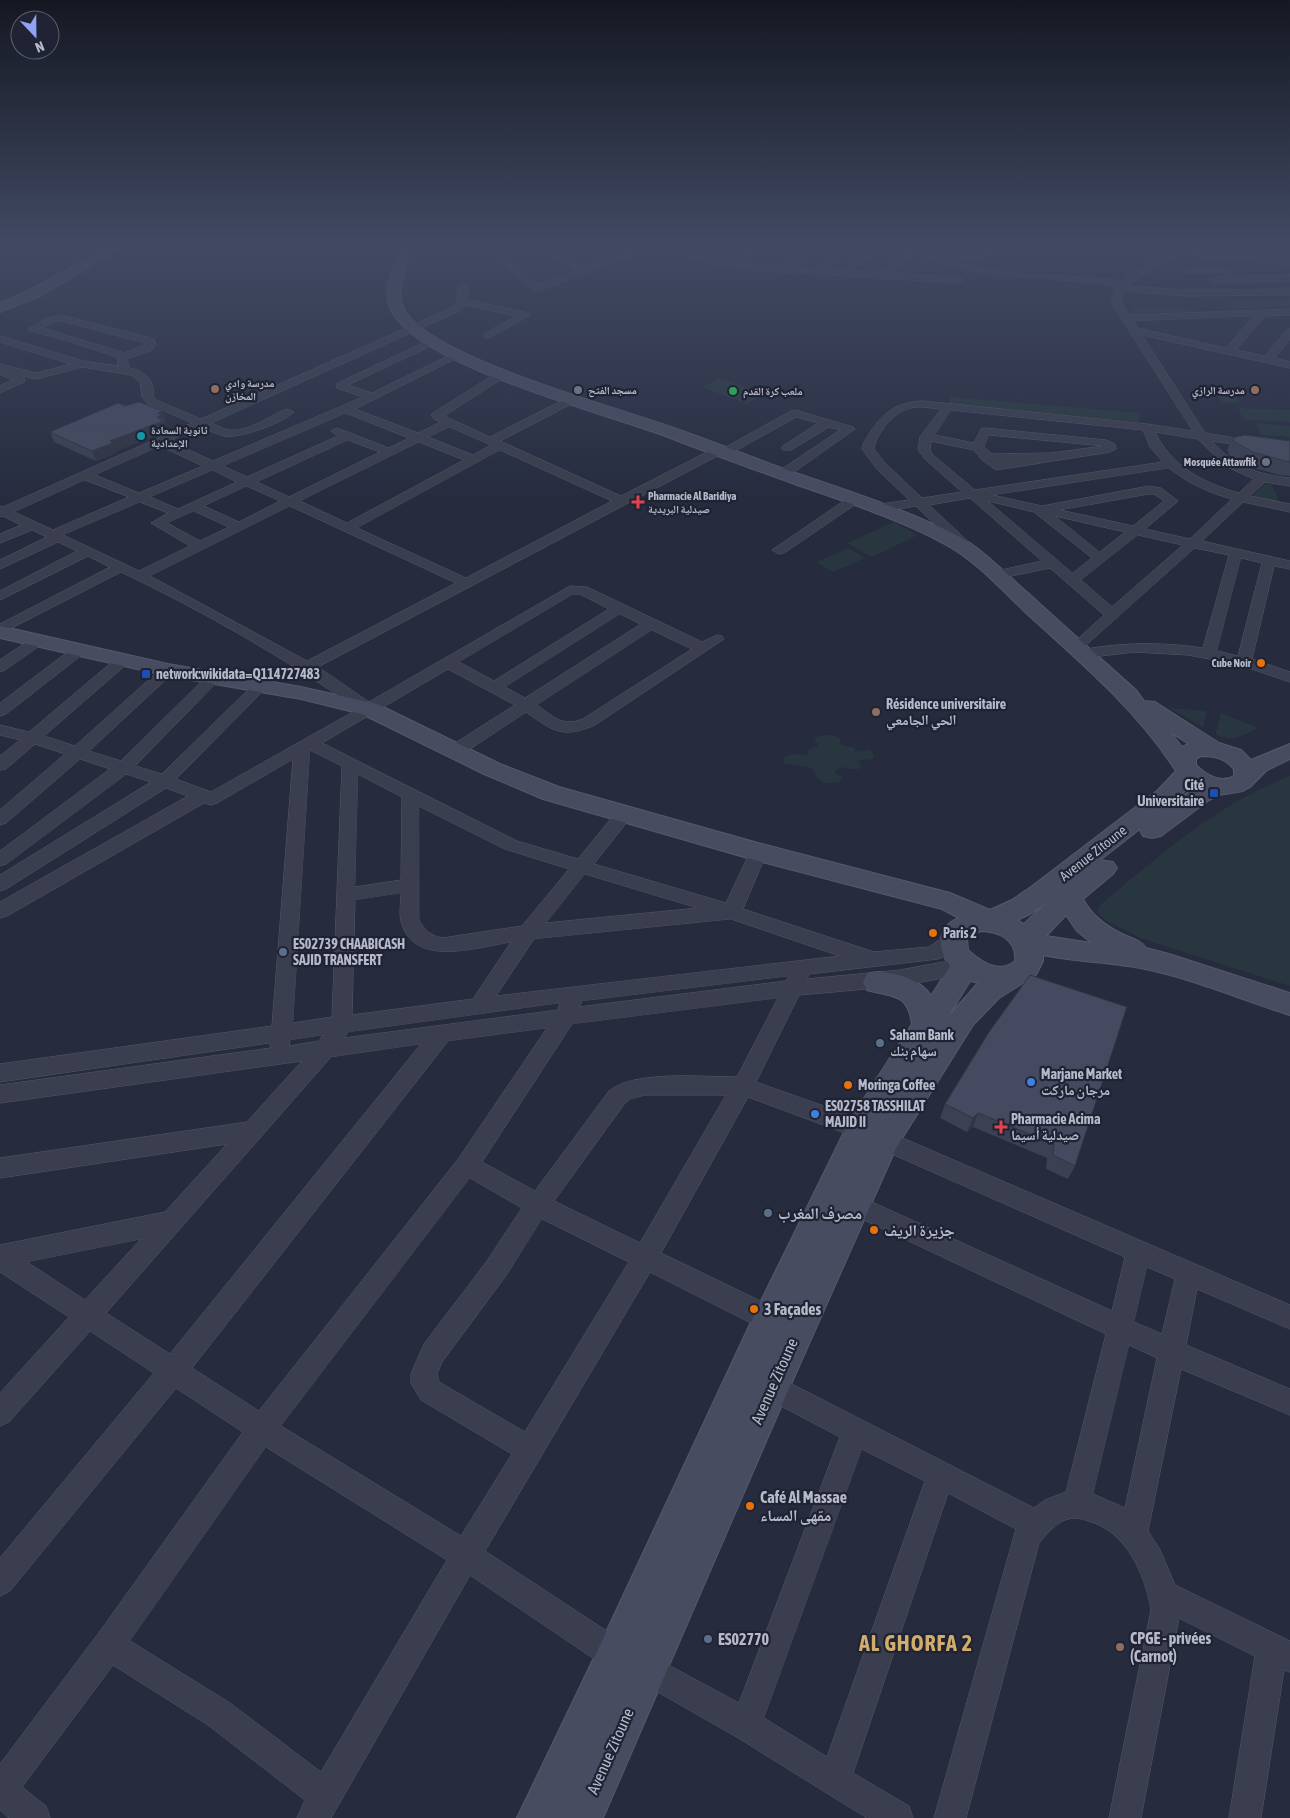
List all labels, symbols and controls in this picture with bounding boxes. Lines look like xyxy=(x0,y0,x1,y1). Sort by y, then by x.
north arrow xyxy=(10,10,60,60)
text: N xyxy=(33,38,47,56)
place label: مدرسة وادي المخازن xyxy=(225,377,274,404)
marker: مدرسة وادي المخازن xyxy=(209,383,221,395)
marker: مسجد الفتح xyxy=(572,384,584,396)
place label: مسجد الفتح xyxy=(588,384,637,398)
place label: مدرسة الرازي xyxy=(1192,384,1245,399)
marker: مدرسة الرازي xyxy=(1249,384,1261,396)
marker: ملعب كرة القدم xyxy=(727,385,739,397)
place label: ملعب كرة القدم xyxy=(743,385,803,399)
place label: ثانوية السعادة الإعدادية xyxy=(151,424,208,450)
marker: ثانوية السعادة الإعدادية xyxy=(135,430,147,442)
place label: Mosquée Attawfik xyxy=(1184,456,1256,468)
marker: Mosquée Attawfik xyxy=(1260,456,1272,468)
place label: Pharmacie Al Baridiya صيدلية البريدية xyxy=(648,490,736,516)
marker: Pharmacie Al Baridiya صيدلية البريدية xyxy=(632,496,644,508)
place label: Cube Noir xyxy=(1212,657,1252,669)
marker: Cube Noir xyxy=(1255,657,1267,669)
place label: network:wikidata=Q114727483 xyxy=(156,666,320,682)
marker: network:wikidata=Q114727483 xyxy=(140,668,152,680)
place label: Résidence universitaire الحي الجامعي xyxy=(886,696,1006,731)
marker: Résidence universitaire الحي الجامعي xyxy=(870,706,882,718)
place label: Cité Universitaire xyxy=(1137,777,1204,809)
marker: Cité Universitaire xyxy=(1208,787,1220,799)
street label: Avenue Zitoune xyxy=(1056,822,1130,884)
place label: Paris 2 xyxy=(943,925,977,941)
marker: Paris 2 xyxy=(927,927,939,939)
place label: ES02739 CHAABICASH SAJID TRANSFERT xyxy=(293,936,405,968)
marker: ES02739 CHAABICASH SAJID TRANSFERT xyxy=(277,946,289,958)
place label: Saham Bank سهام بنك xyxy=(890,1027,955,1061)
marker: Saham Bank سهام بنك xyxy=(874,1037,886,1049)
place label: Marjane Market مرجان ماركت xyxy=(1041,1066,1122,1099)
marker: Marjane Market مرجان ماركت xyxy=(1025,1076,1037,1088)
place label: Moringa Coffee xyxy=(858,1077,935,1093)
marker: Moringa Coffee xyxy=(842,1079,854,1091)
place label: ES02758 TASSHILAT MAJID II xyxy=(825,1098,926,1130)
marker: ES02758 TASSHILAT MAJID II xyxy=(809,1108,821,1120)
place label: Pharmacie Acima صيدلية أسيما xyxy=(1011,1111,1101,1143)
marker: Pharmacie Acima صيدلية أسيما xyxy=(995,1121,1007,1133)
place label: مصرف المغرب xyxy=(778,1204,862,1223)
marker: مصرف المغرب xyxy=(762,1207,774,1219)
place label: جزيرة الريف xyxy=(884,1221,955,1239)
marker: جزيرة الريف xyxy=(868,1224,880,1236)
place label: 3 Façades xyxy=(764,1300,821,1318)
marker: 3 Façades xyxy=(748,1303,760,1315)
street label: Avenue Zitoune xyxy=(747,1335,801,1427)
place label: Café Al Massae مقهى المساء xyxy=(760,1488,847,1525)
marker: Café Al Massae مقهى المساء xyxy=(744,1500,756,1512)
place label: CPGE - privées (Carnot) xyxy=(1130,1629,1212,1665)
place label: ES02770 xyxy=(718,1630,770,1648)
district label: AL GHORFA 2 xyxy=(858,1630,973,1656)
marker: ES02770 xyxy=(702,1633,714,1645)
marker: CPGE - privées (Carnot) xyxy=(1114,1641,1126,1653)
street label: Avenue Zitoune xyxy=(583,1705,637,1797)

